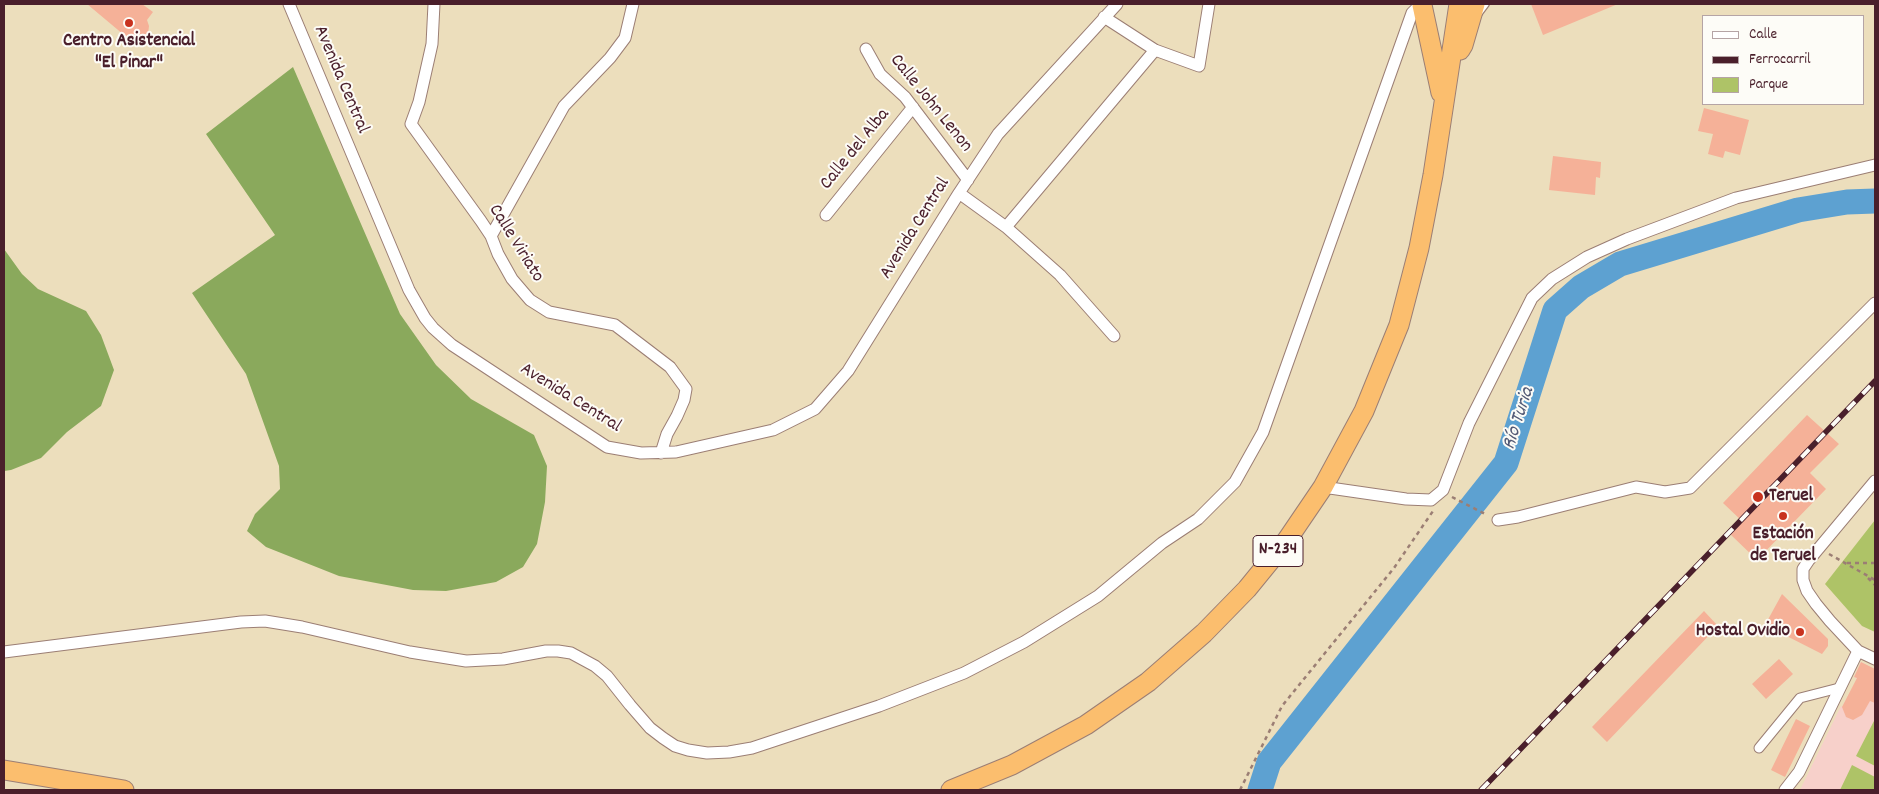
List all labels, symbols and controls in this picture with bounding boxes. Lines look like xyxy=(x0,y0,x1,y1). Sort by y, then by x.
legend xyxy=(1702,15,1864,105)
marker: Centro Asistencial "El Pinar" xyxy=(123,17,135,29)
street label: Avenida Central xyxy=(307,23,373,137)
text: Calle xyxy=(1749,24,1777,46)
place label: Centro Asistencial "El Pinar" xyxy=(63,31,195,75)
text: Ferrocarril xyxy=(1749,49,1811,71)
street label: Calle John Lenon xyxy=(884,50,976,158)
text: Parque xyxy=(1749,74,1788,96)
street label: Calle del Alba xyxy=(816,105,896,195)
street label: Avenida Central xyxy=(876,174,956,284)
street label: Calle Viriato xyxy=(482,201,548,287)
street label: Avenida Central xyxy=(515,359,625,439)
water label: Río Turia xyxy=(1499,385,1541,453)
place label: Teruel xyxy=(1769,486,1813,508)
marker: Teruel xyxy=(1751,490,1765,504)
marker: Estación de Teruel xyxy=(1777,510,1789,522)
place label: Estación de Teruel xyxy=(1750,524,1816,568)
road number: N-234 xyxy=(1253,536,1303,566)
place label: Hostal Ovidio xyxy=(1696,621,1790,643)
marker: Hostal Ovidio xyxy=(1794,626,1806,638)

